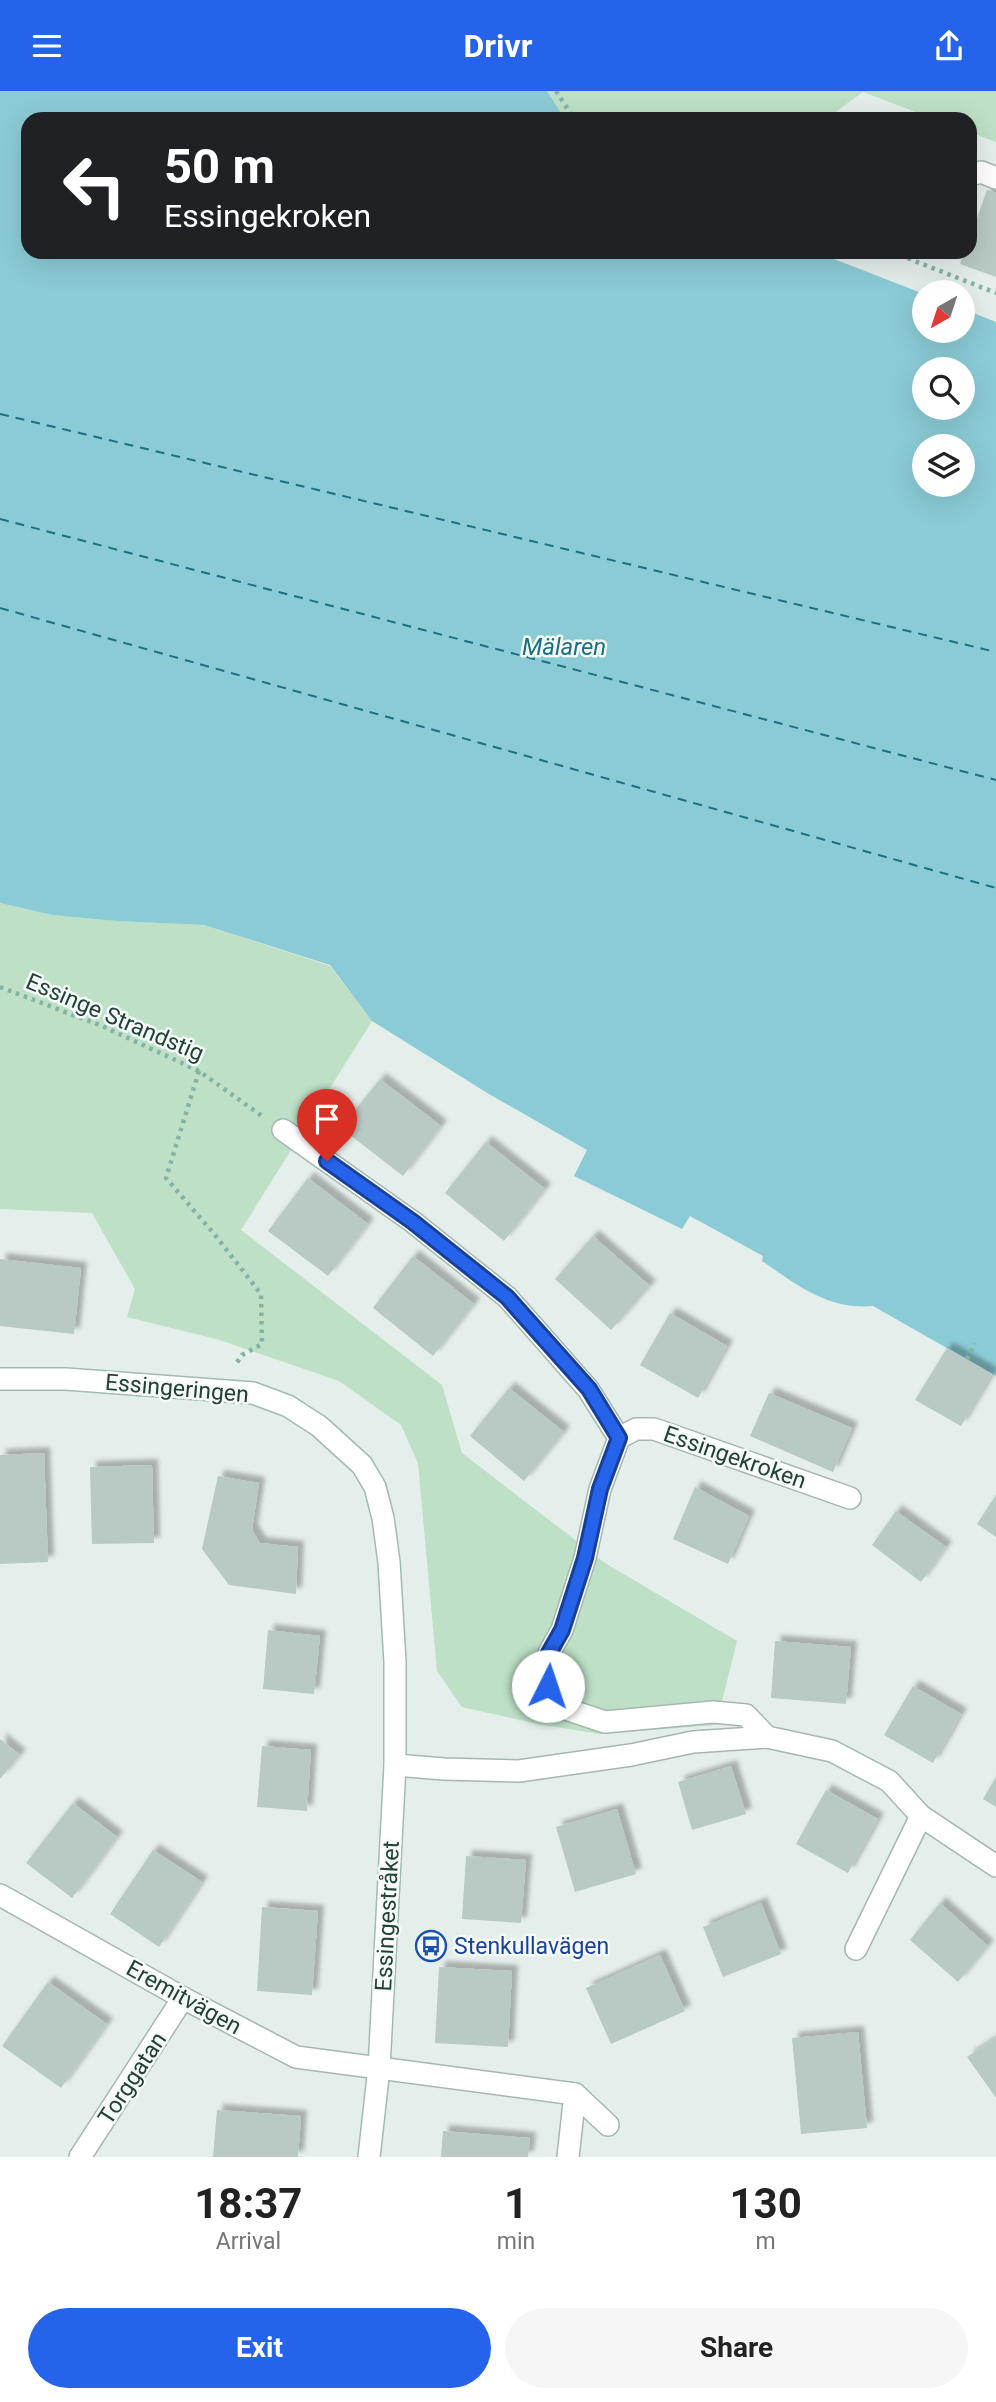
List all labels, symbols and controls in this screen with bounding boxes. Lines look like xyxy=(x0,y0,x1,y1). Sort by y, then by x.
icon: menu xyxy=(28,27,66,65)
text: Drivr xyxy=(464,27,532,65)
icon: share xyxy=(930,27,968,65)
text: 50 m xyxy=(164,138,275,195)
icon: left xyxy=(49,140,140,231)
text: Essingekroken xyxy=(164,197,371,235)
north arrow xyxy=(912,280,975,343)
map controls xyxy=(912,280,975,497)
button: search xyxy=(912,357,975,420)
button: layers xyxy=(912,434,975,497)
water label: Mälaren xyxy=(522,633,606,661)
street label: Essinge Strandstig xyxy=(22,968,208,1067)
pin xyxy=(297,1089,357,1161)
icon: arrive xyxy=(308,1100,346,1138)
street label: Essingeringen xyxy=(104,1369,250,1408)
street label: Essingekroken xyxy=(660,1420,810,1494)
position arrow xyxy=(511,1649,585,1723)
street label: Essingestråket xyxy=(370,1840,405,1992)
bus stop icon: Stenkullavägen xyxy=(414,1929,448,1963)
place label: Stenkullavägen xyxy=(454,1933,609,1960)
street label: Eremitvägen xyxy=(121,1955,246,2040)
street label: Torggatan xyxy=(93,2027,172,2129)
text: 18:37 xyxy=(194,2179,302,2228)
text: 1 xyxy=(504,2179,528,2228)
text: 130 xyxy=(729,2179,802,2228)
text: Arrival xyxy=(216,2228,281,2255)
text: min xyxy=(497,2228,535,2255)
text: m xyxy=(756,2228,776,2255)
button: Exit xyxy=(28,2308,491,2388)
button: Share xyxy=(505,2308,968,2388)

